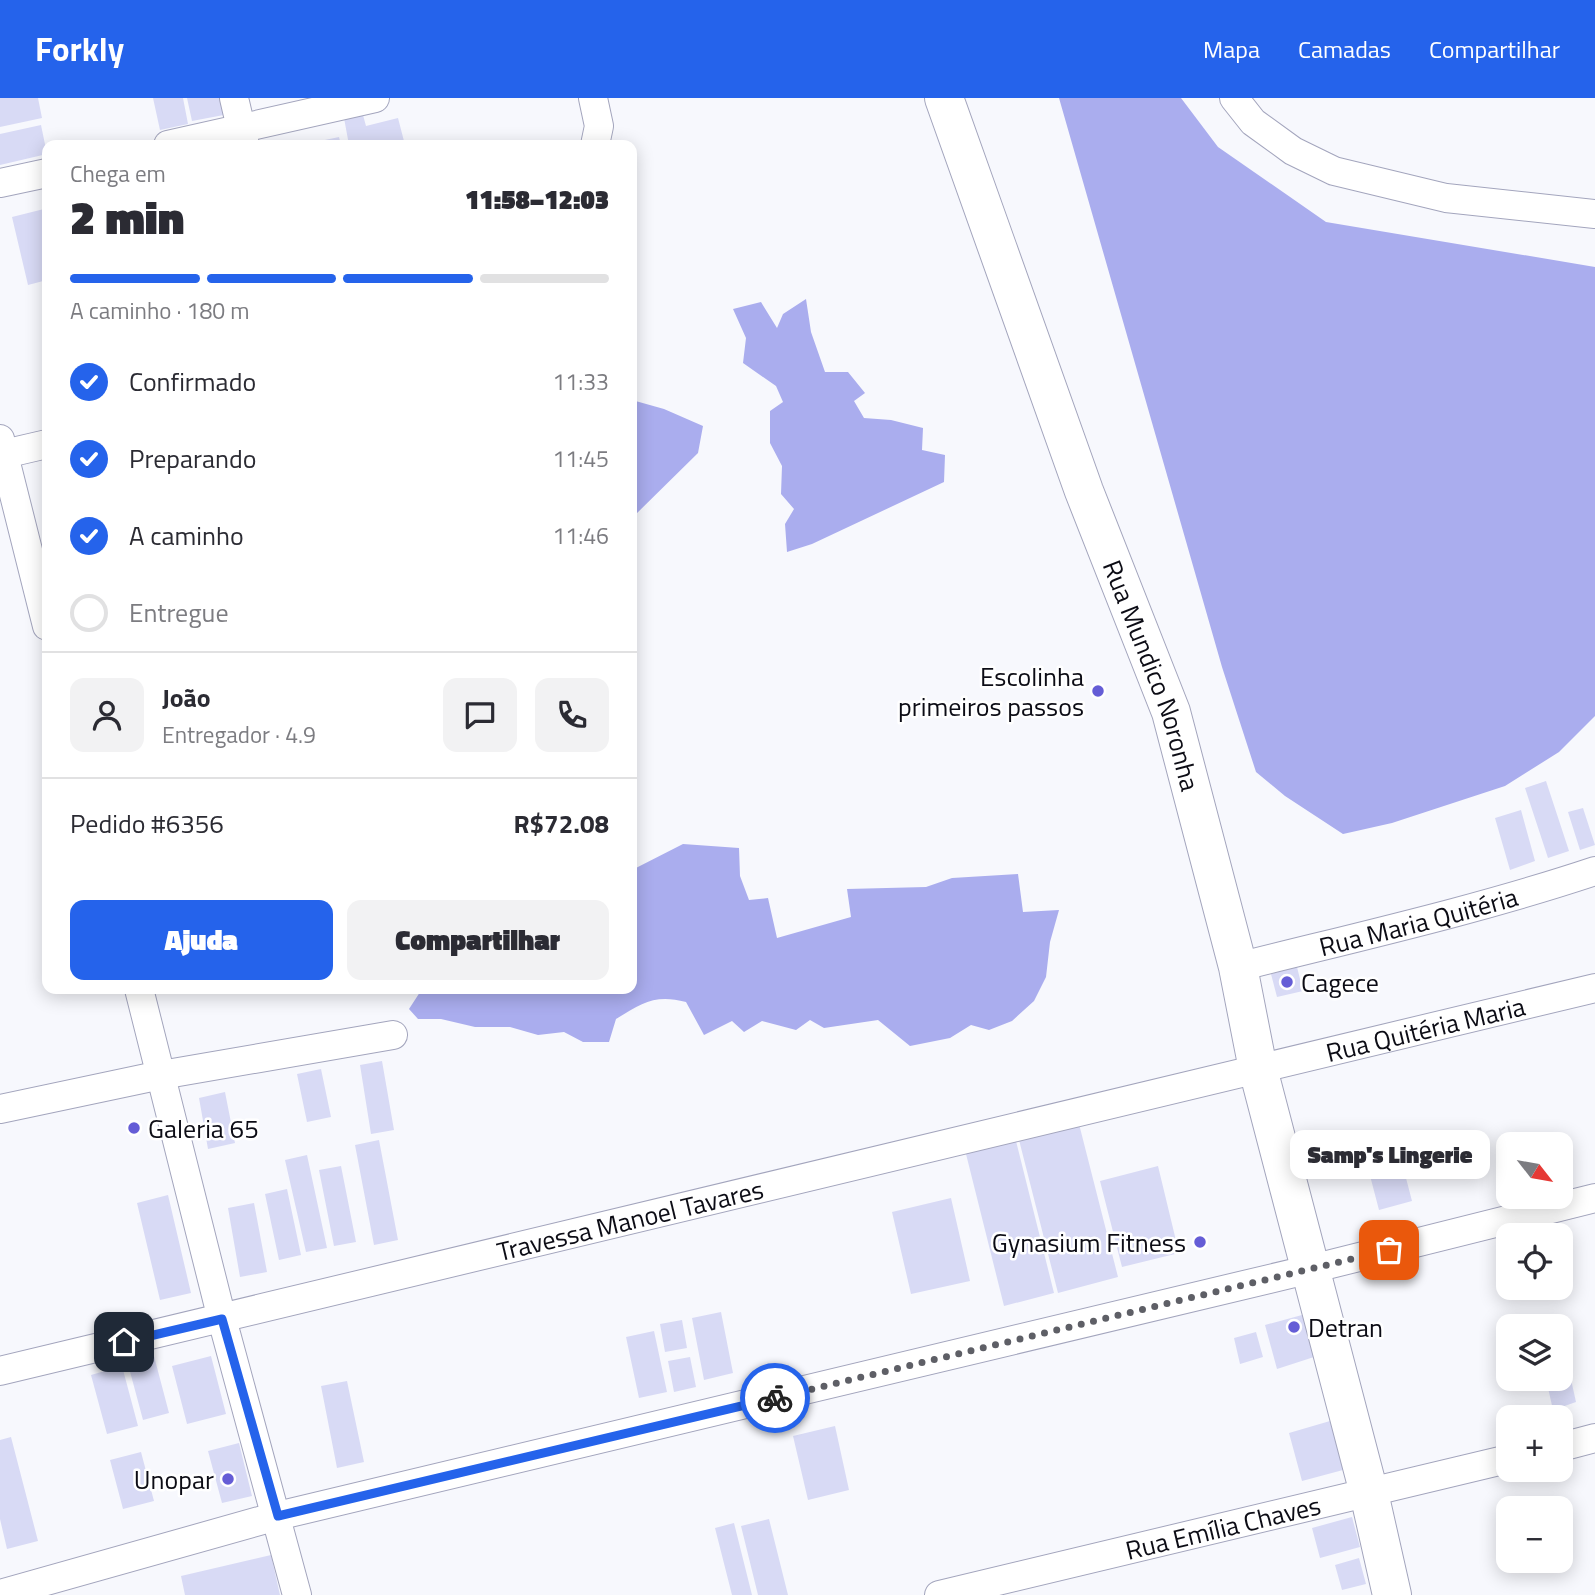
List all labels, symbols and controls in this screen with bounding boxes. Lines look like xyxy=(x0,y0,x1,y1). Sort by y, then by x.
text: Forkly xyxy=(35,24,124,74)
text: Mapa xyxy=(1203,31,1260,67)
text: Camadas xyxy=(1298,31,1391,67)
text: Compartilhar xyxy=(1429,31,1560,67)
text: Chega em xyxy=(70,156,166,191)
text: 11:58–12:03 xyxy=(465,180,609,219)
text: 2 min xyxy=(70,182,184,252)
text: A caminho · 180 m xyxy=(70,293,249,328)
text: Confirmado xyxy=(129,362,256,401)
icon: check xyxy=(70,363,108,401)
text: 11:33 xyxy=(552,364,609,399)
text: Preparando xyxy=(129,439,256,478)
icon: check xyxy=(70,440,108,478)
text: 11:45 xyxy=(552,441,609,476)
text: A caminho xyxy=(129,516,244,555)
icon: check xyxy=(70,517,108,555)
text: 11:46 xyxy=(552,518,609,553)
street label: Rua Mundico Noronha xyxy=(1093,554,1210,795)
text: Entregue xyxy=(129,593,229,632)
place label: Escolinha primeiros passos xyxy=(898,657,1084,726)
button: person xyxy=(70,678,144,752)
text: João xyxy=(162,678,211,717)
button: chat xyxy=(443,678,517,752)
button: phone xyxy=(535,678,609,752)
marker: Escolinha primeiros passos xyxy=(1090,683,1106,699)
text: Entregador · 4.9 xyxy=(162,717,316,752)
text: Pedido #6356 xyxy=(70,804,224,843)
text: R$72.08 xyxy=(513,804,609,843)
street label: Rua Maria Quitéria xyxy=(1315,877,1522,966)
button: Ajuda xyxy=(70,900,333,980)
button: Compartilhar xyxy=(347,900,609,980)
place label: Cagece xyxy=(1301,963,1379,1002)
marker: Cagece xyxy=(1279,974,1295,990)
street label: Rua Quitéria Maria xyxy=(1322,986,1529,1071)
place label: Galeria 65 xyxy=(148,1109,259,1148)
marker: Galeria 65 xyxy=(126,1120,142,1136)
callout: Samp's Lingerie xyxy=(1289,1131,1489,1180)
north arrow xyxy=(1496,1132,1573,1209)
map controls xyxy=(1496,1132,1573,1573)
text: Samp's Lingerie xyxy=(1308,1137,1472,1172)
street label: Travessa Manoel Tavares xyxy=(493,1169,767,1271)
pin xyxy=(1359,1220,1419,1280)
place label: Gynasium Fitness xyxy=(992,1223,1186,1262)
button: locate xyxy=(1496,1223,1573,1300)
icon: bag xyxy=(1370,1231,1408,1269)
marker: Gynasium Fitness xyxy=(1192,1234,1208,1250)
place label: Detran xyxy=(1308,1308,1383,1347)
pin xyxy=(94,1312,154,1372)
button: layers xyxy=(1496,1314,1573,1391)
marker: Detran xyxy=(1286,1319,1302,1335)
icon: home xyxy=(105,1323,143,1361)
courier xyxy=(740,1363,810,1433)
icon: bike xyxy=(756,1379,794,1417)
button: + xyxy=(1496,1405,1573,1482)
place label: Unopar xyxy=(134,1460,214,1499)
marker: Unopar xyxy=(220,1471,236,1487)
street label: Rua Emília Chaves xyxy=(1121,1485,1325,1569)
button: − xyxy=(1496,1496,1573,1573)

